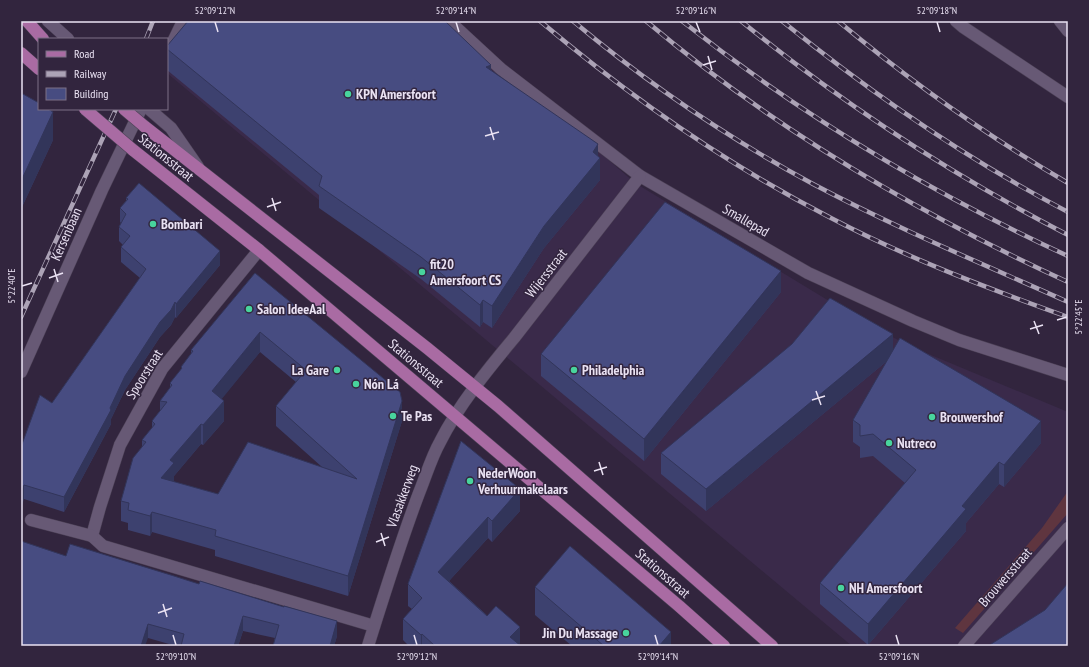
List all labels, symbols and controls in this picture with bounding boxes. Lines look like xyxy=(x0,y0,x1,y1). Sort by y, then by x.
text: 52°09'12"N xyxy=(195,4,235,17)
text: 52°09'14"N xyxy=(436,4,476,17)
text: 52°09'16"N xyxy=(676,4,716,17)
text: 52°09'18"N xyxy=(917,4,957,17)
legend xyxy=(38,38,168,110)
text: Road xyxy=(74,46,94,61)
text: Railway xyxy=(74,66,107,81)
place label: KPN Amersfoort xyxy=(356,85,436,103)
text: Building xyxy=(74,86,109,101)
marker: KPN Amersfoort xyxy=(343,89,353,99)
street label: Stationsstraat xyxy=(134,129,198,185)
street label: Smallepad xyxy=(720,200,772,240)
street label: Kersenbaan xyxy=(46,205,86,263)
place label: Bombari xyxy=(161,215,203,233)
marker: Bombari xyxy=(148,219,158,229)
street label: Wijersstraat xyxy=(521,245,571,301)
place label: fit20 Amersfoort CS xyxy=(429,255,501,289)
marker: fit20 Amersfoort CS xyxy=(417,267,427,277)
text: 5°22'40"E xyxy=(5,269,18,303)
place label: Salon IdeeAal xyxy=(257,300,326,318)
text: 5°22'45"E xyxy=(1072,300,1085,334)
marker: Salon IdeeAal xyxy=(244,304,254,314)
street label: Stationsstraat xyxy=(385,335,447,391)
street label: Spoorstraat xyxy=(122,346,166,402)
place label: La Gare xyxy=(292,361,329,379)
place label: Philadelphia xyxy=(582,361,645,379)
marker: La Gare xyxy=(332,365,342,375)
marker: Philadelphia xyxy=(569,365,579,375)
place label: Nón Lá xyxy=(364,375,399,393)
marker: Nón Lá xyxy=(351,379,361,389)
place label: Te Pas xyxy=(401,407,432,425)
place label: Brouwershof xyxy=(940,408,1004,426)
marker: Te Pas xyxy=(388,411,398,421)
marker: Brouwershof xyxy=(927,412,937,422)
place label: Nutreco xyxy=(897,434,936,452)
marker: Nutreco xyxy=(884,438,894,448)
street label: Vlasakkerweg xyxy=(382,462,422,531)
place label: NederWoon Verhuurmakelaars xyxy=(477,464,568,498)
marker: NederWoon Verhuurmakelaars xyxy=(465,476,475,486)
street label: Stationsstraat xyxy=(632,544,694,602)
street label: Brouwersstraat xyxy=(974,544,1036,610)
place label: NH Amersfoort xyxy=(849,579,922,597)
marker: NH Amersfoort xyxy=(836,583,846,593)
place label: Jin Du Massage xyxy=(541,624,618,642)
marker: Jin Du Massage xyxy=(621,628,631,638)
text: 52°09'10"N xyxy=(156,650,196,663)
text: 52°09'12"N xyxy=(397,650,437,663)
text: 52°09'14"N xyxy=(638,650,678,663)
text: 52°09'16"N xyxy=(879,650,919,663)

